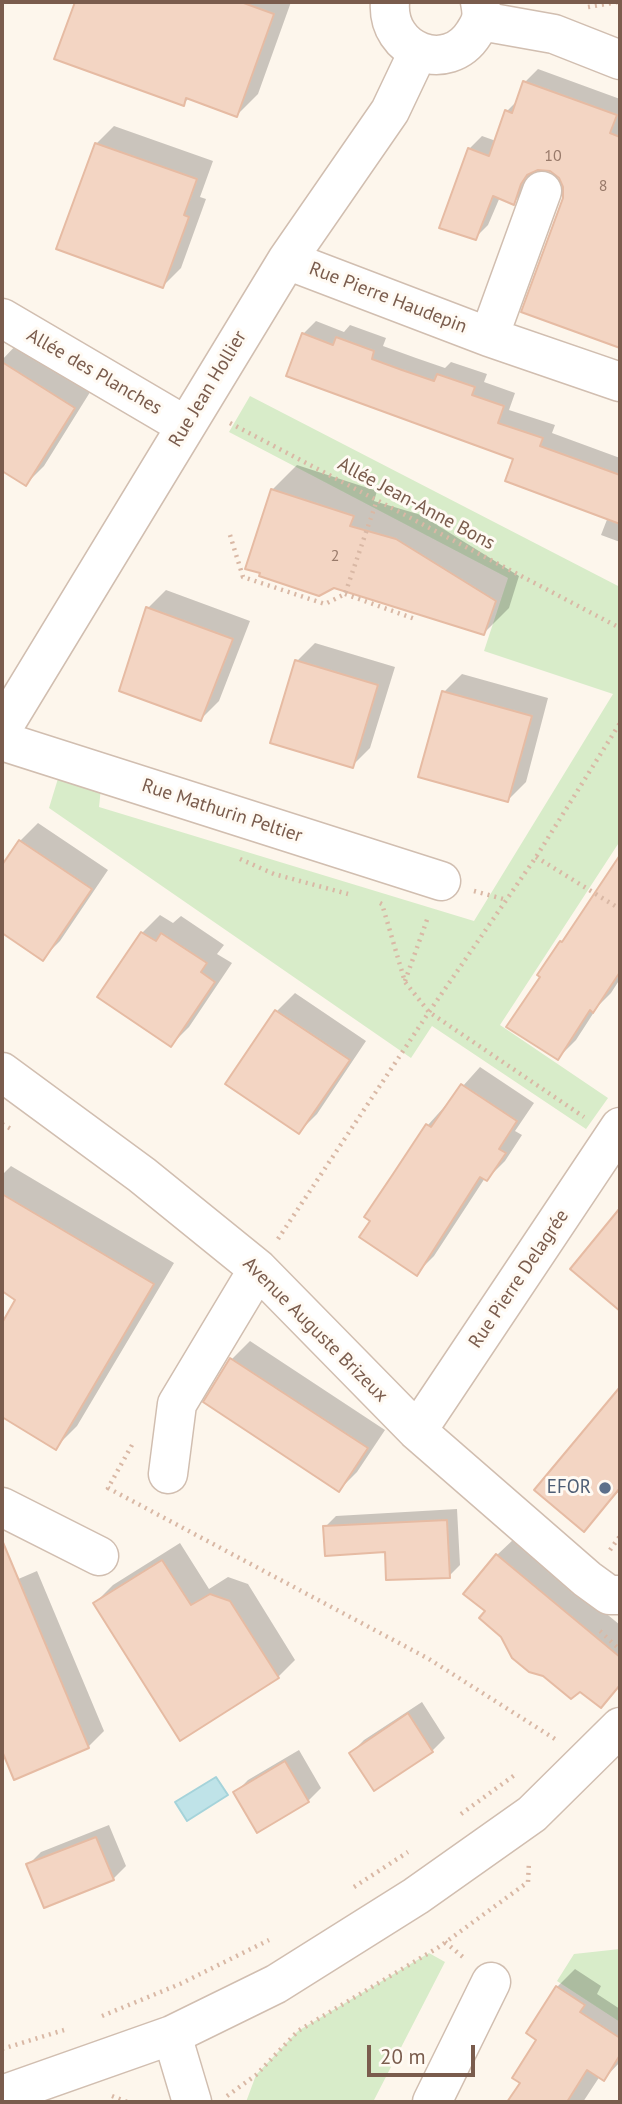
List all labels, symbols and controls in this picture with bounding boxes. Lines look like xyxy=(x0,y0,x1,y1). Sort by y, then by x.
house number: 10 xyxy=(544,146,562,166)
house number: 8 xyxy=(599,176,607,196)
street label: Rue Pierre Haudepin xyxy=(306,257,470,339)
street label: Allée des Planches xyxy=(23,324,165,420)
street label: Rue Jean Hollier xyxy=(164,327,252,451)
street label: Allée Jean-Anne Bons xyxy=(334,453,498,555)
house number: 2 xyxy=(331,546,339,566)
street label: Rue Mathurin Peltier xyxy=(139,774,305,848)
street label: Rue Pierre Delagrée xyxy=(464,1206,574,1352)
street label: Avenue Auguste Brizeux xyxy=(238,1253,392,1407)
place label: EFOR xyxy=(547,1477,591,1499)
marker: EFOR xyxy=(597,1480,613,1496)
scale bar xyxy=(370,2030,478,2074)
text: 20 m xyxy=(380,2043,426,2070)

